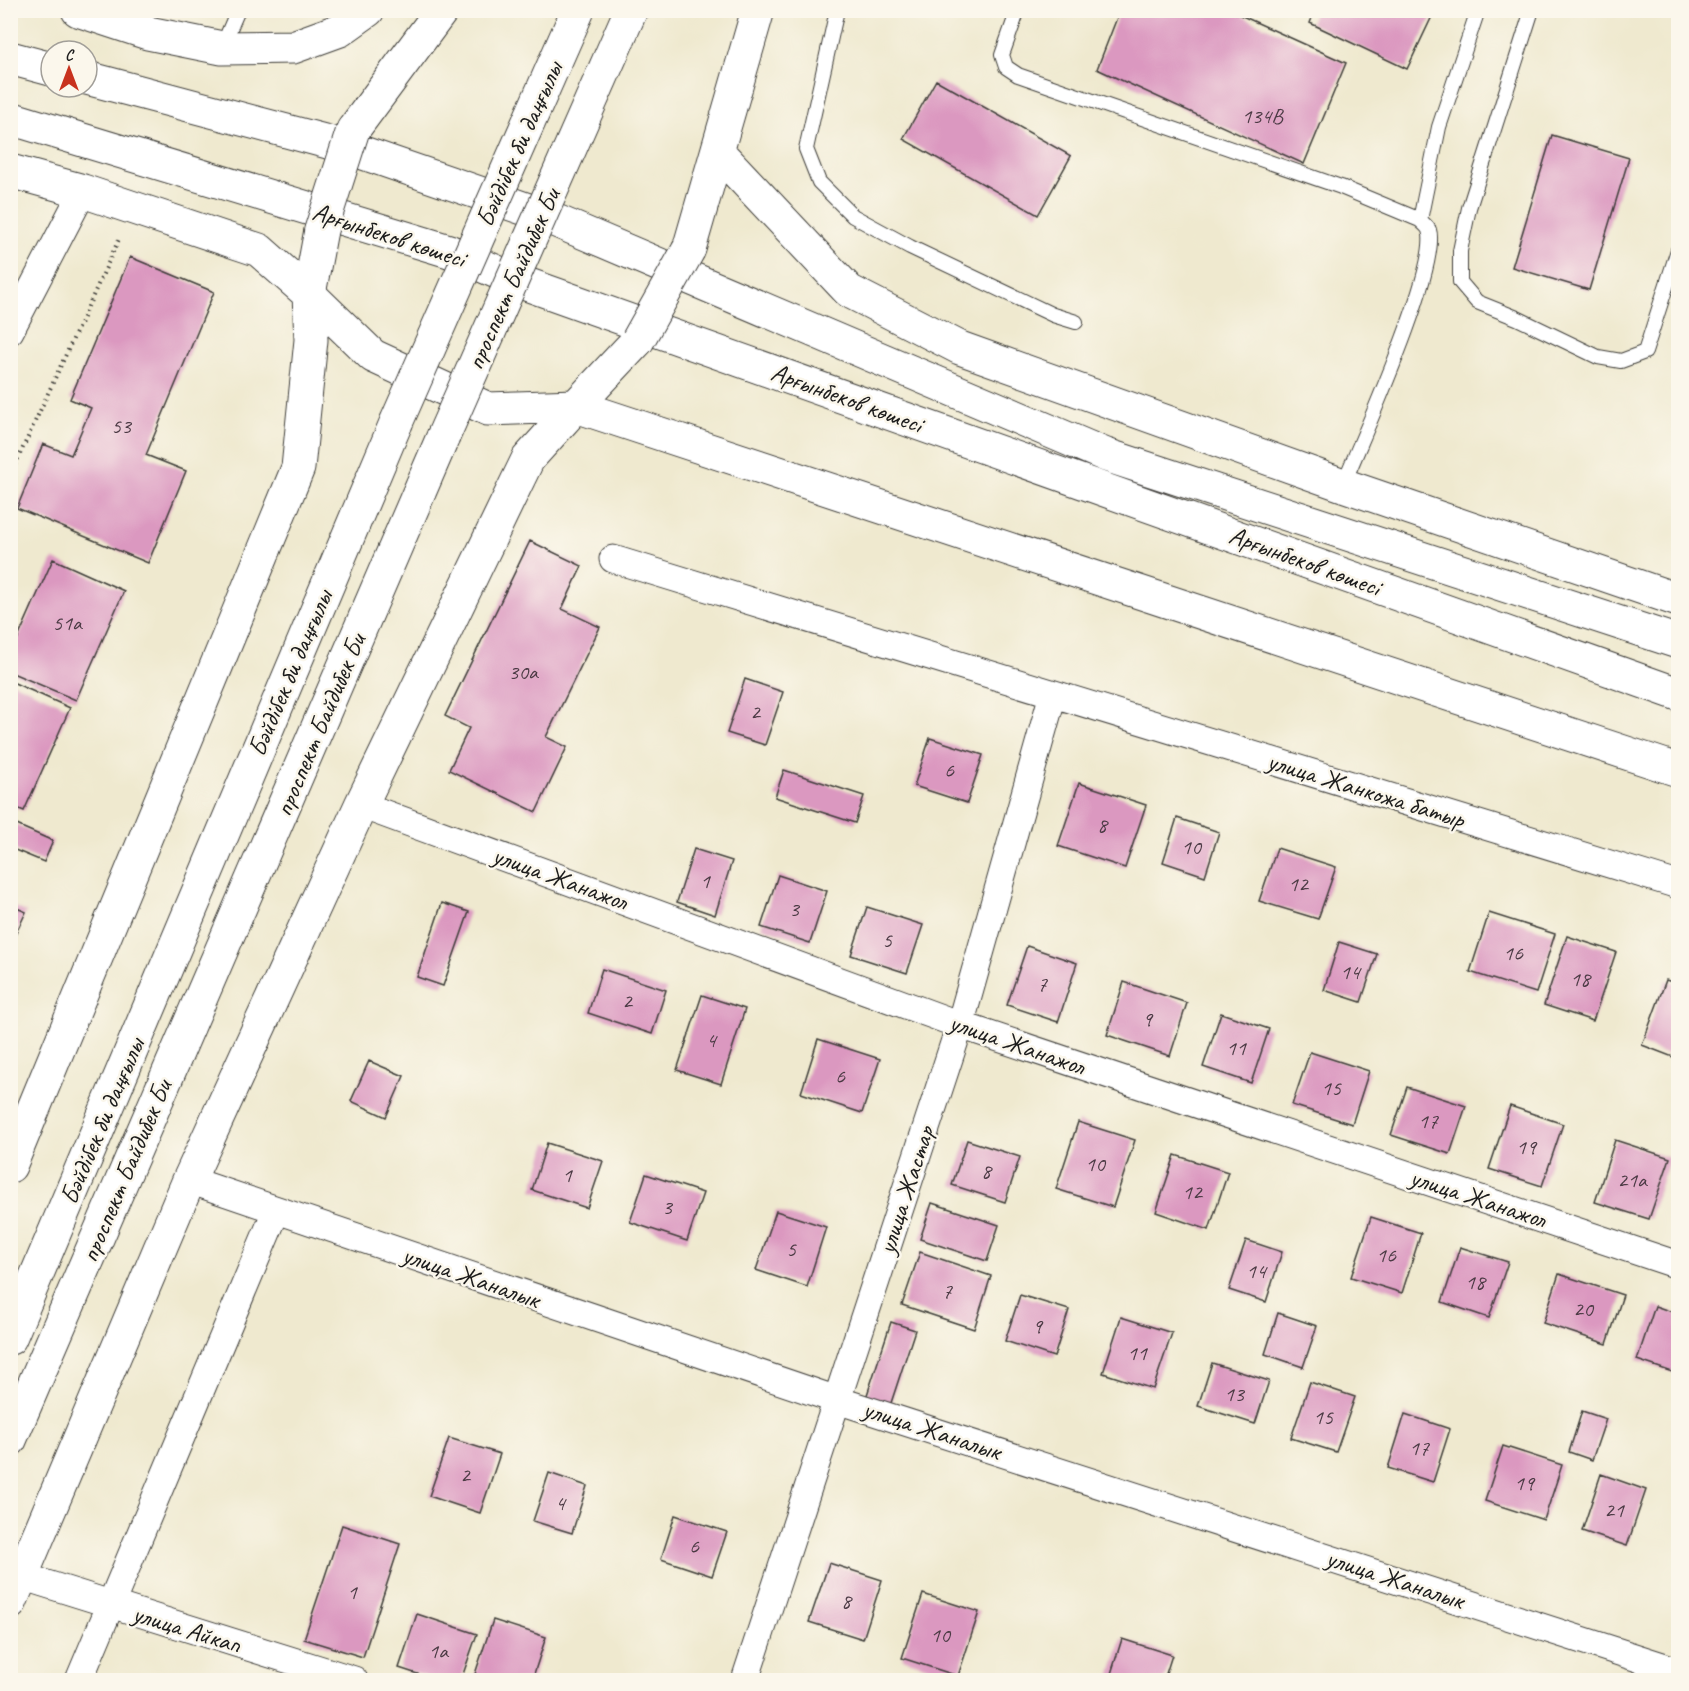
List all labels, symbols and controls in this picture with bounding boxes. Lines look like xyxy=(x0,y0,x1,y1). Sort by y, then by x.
north arrow xyxy=(39,39,99,99)
text: С xyxy=(65,45,75,65)
street label: Бәйдібек би даңғылы xyxy=(468,54,571,232)
house number: 134В xyxy=(1242,102,1284,130)
street label: проспект Байдибек Би xyxy=(458,181,569,375)
street label: Арғынбеков көшесі xyxy=(308,195,473,276)
street label: Арғынбеков көшесі xyxy=(767,355,930,442)
house number: 53 xyxy=(111,412,133,440)
street label: Арғынбеков көшесі xyxy=(1225,518,1388,605)
street label: Бәйдібек би даңғылы xyxy=(240,583,341,761)
house number: 51а xyxy=(52,609,83,637)
street label: проспект Байдибек Би xyxy=(267,626,374,821)
house number: 30а xyxy=(508,658,539,686)
house number: 2 xyxy=(750,698,762,726)
street label: улица Жанкожа батыр xyxy=(1261,744,1470,836)
house number: 6 xyxy=(944,756,955,784)
house number: 8 xyxy=(1097,811,1109,839)
house number: 10 xyxy=(1181,833,1203,861)
street label: улица Жанажол xyxy=(486,838,634,918)
house number: 1 xyxy=(700,867,711,895)
house number: 12 xyxy=(1288,870,1310,898)
house number: 3 xyxy=(789,895,801,923)
house number: 5 xyxy=(882,926,893,954)
house number: 16 xyxy=(1503,939,1524,967)
house number: 14 xyxy=(1340,958,1362,986)
house number: 18 xyxy=(1570,965,1592,993)
house number: 7 xyxy=(1037,970,1048,998)
house number: 2 xyxy=(622,987,634,1015)
street label: улица Жанажол xyxy=(943,1005,1091,1083)
house number: 9 xyxy=(1142,1005,1154,1033)
house number: 4 xyxy=(706,1026,718,1054)
street label: Бәйдібек би даңғылы xyxy=(52,1031,153,1209)
house number: 11 xyxy=(1226,1034,1247,1062)
house number: 6 xyxy=(835,1062,846,1090)
street label: проспект Байдибек Би xyxy=(73,1072,180,1267)
house number: 15 xyxy=(1321,1074,1342,1102)
house number: 17 xyxy=(1418,1107,1439,1135)
street label: улица Жастар xyxy=(869,1120,943,1260)
house number: 19 xyxy=(1516,1133,1538,1161)
house number: 10 xyxy=(1085,1150,1107,1178)
house number: 8 xyxy=(981,1157,993,1185)
street label: улица Жанажол xyxy=(1404,1160,1552,1236)
house number: 1 xyxy=(562,1161,573,1189)
house number: 21а xyxy=(1617,1166,1648,1194)
house number: 12 xyxy=(1182,1178,1204,1206)
house number: 3 xyxy=(662,1193,674,1221)
house number: 5 xyxy=(786,1235,797,1263)
street label: улица Жаналык xyxy=(396,1238,546,1317)
house number: 16 xyxy=(1376,1241,1397,1269)
house number: 14 xyxy=(1246,1257,1268,1285)
house number: 18 xyxy=(1465,1268,1487,1296)
house number: 7 xyxy=(942,1277,953,1305)
house number: 20 xyxy=(1573,1295,1595,1323)
house number: 9 xyxy=(1032,1312,1044,1340)
house number: 11 xyxy=(1127,1339,1148,1367)
house number: 13 xyxy=(1224,1380,1246,1408)
street label: улица Жаналык xyxy=(857,1392,1007,1468)
house number: 15 xyxy=(1313,1403,1334,1431)
house number: 17 xyxy=(1409,1434,1430,1462)
house number: 2 xyxy=(460,1461,472,1489)
house number: 19 xyxy=(1514,1469,1536,1497)
house number: 4 xyxy=(555,1489,567,1517)
house number: 21 xyxy=(1604,1496,1625,1524)
house number: 6 xyxy=(689,1532,700,1560)
street label: улица Жаналык xyxy=(1320,1541,1470,1617)
house number: 1 xyxy=(347,1578,358,1606)
house number: 8 xyxy=(841,1587,853,1615)
street label: улица Айкап xyxy=(127,1596,245,1661)
house number: 10 xyxy=(930,1621,952,1649)
house number: 1а xyxy=(428,1637,449,1665)

